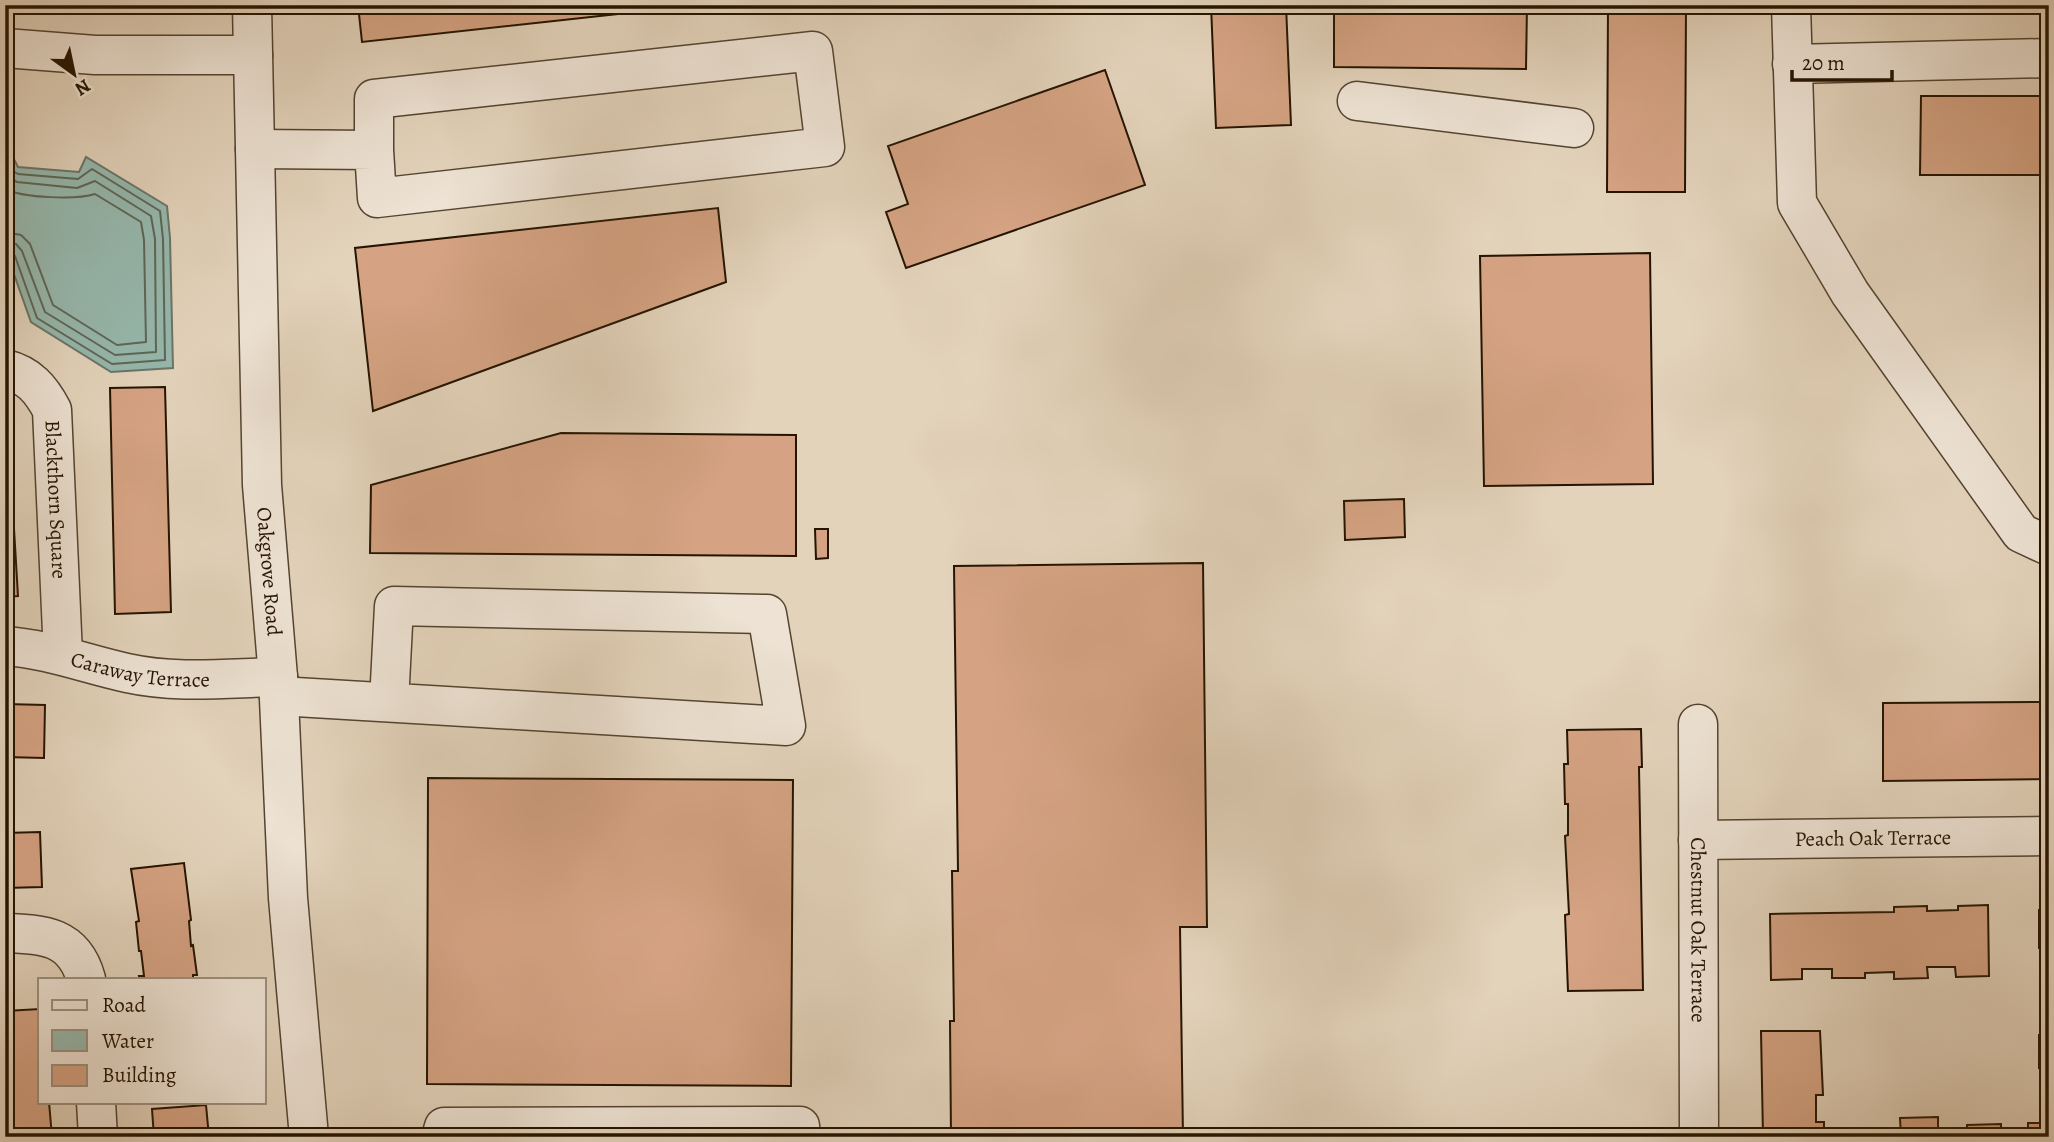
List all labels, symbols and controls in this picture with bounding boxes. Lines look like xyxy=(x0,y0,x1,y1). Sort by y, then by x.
north arrow xyxy=(38,38,108,108)
scale bar xyxy=(1792,38,1891,82)
text: 20 m xyxy=(1802,49,1845,77)
text: N xyxy=(70,73,96,102)
street label: Blackthorn Square xyxy=(38,419,74,579)
street label: Oakgrove Road xyxy=(250,506,289,638)
street label: Caraway Terrace xyxy=(68,645,210,694)
street label: Peach Oak Terrace xyxy=(1795,823,1951,853)
street label: Chestnut Oak Terrace xyxy=(1684,837,1713,1023)
legend xyxy=(38,978,266,1104)
text: Road xyxy=(102,991,146,1019)
text: Water xyxy=(101,1027,154,1055)
text: Building xyxy=(102,1061,177,1089)

